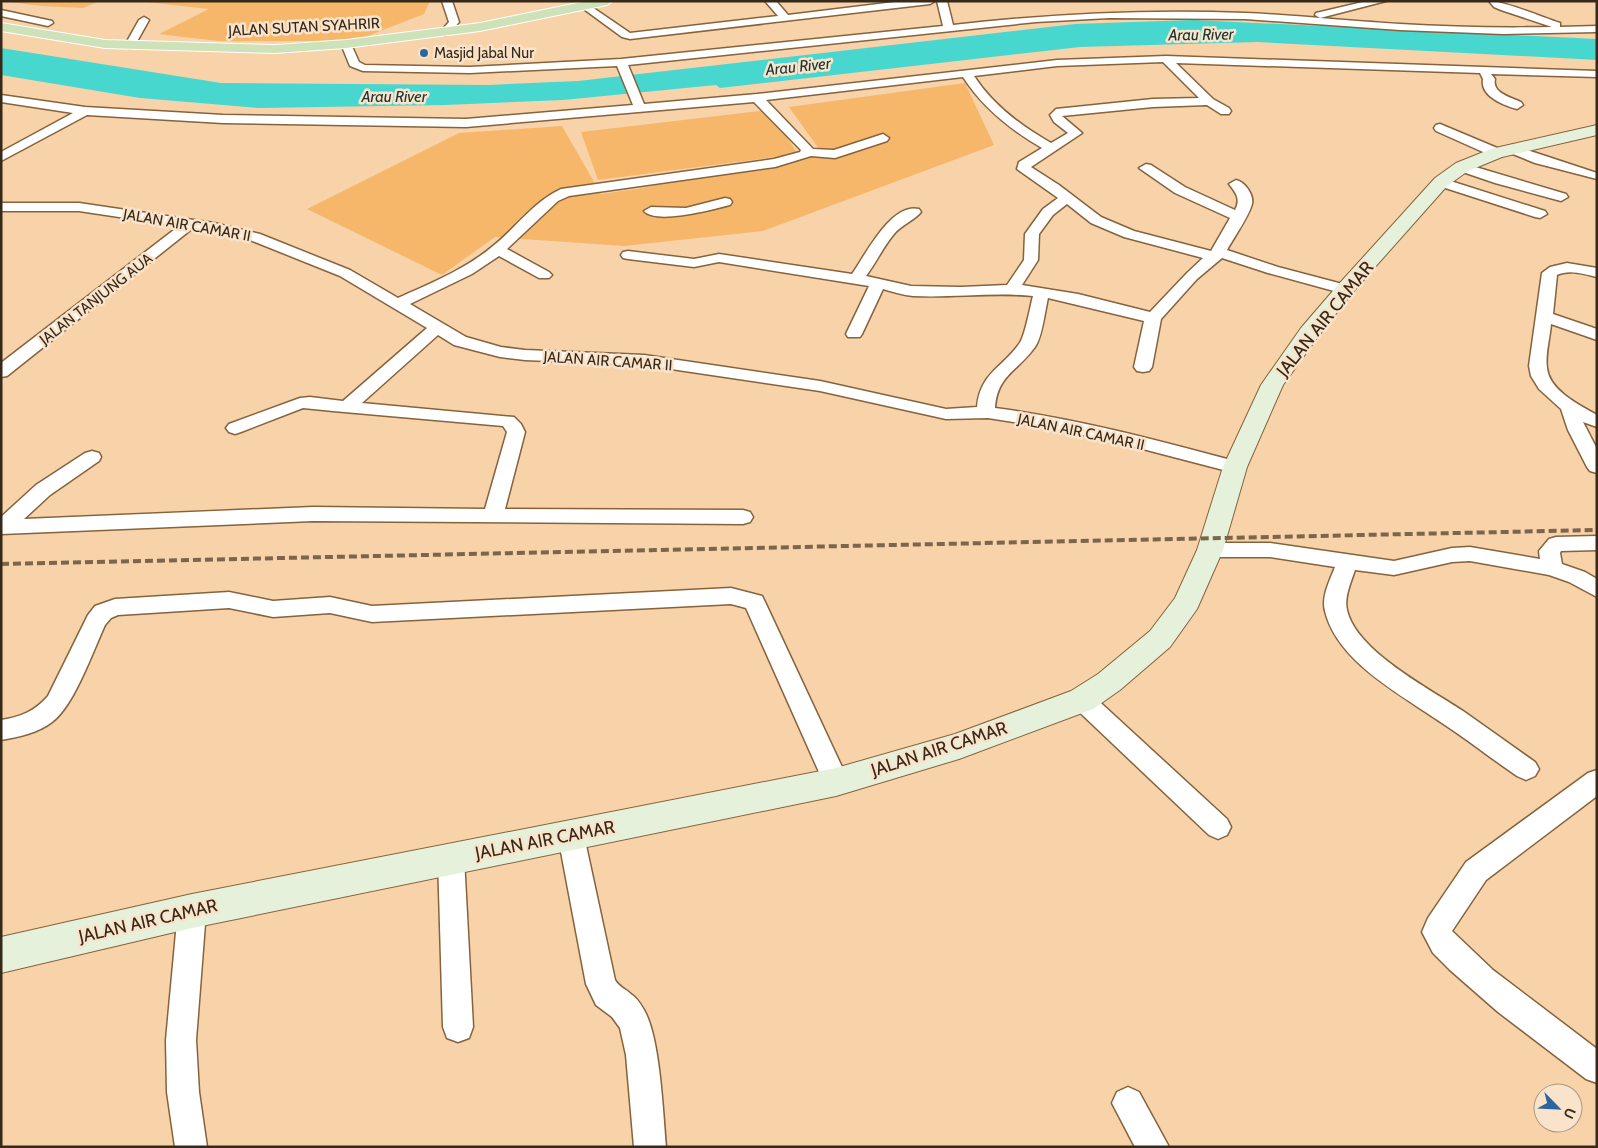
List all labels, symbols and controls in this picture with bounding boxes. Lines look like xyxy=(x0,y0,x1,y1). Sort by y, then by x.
street label: JALAN SUTAN SYAHRIR xyxy=(227,14,380,40)
water label: Arau River xyxy=(1167,24,1235,45)
place label: Masjid Jabal Nur xyxy=(434,44,534,62)
marker: Masjid Jabal Nur xyxy=(418,47,430,59)
water label: Arau River xyxy=(764,54,833,79)
water label: Arau River xyxy=(360,87,428,106)
street label: JALAN AIR CAMAR II xyxy=(121,205,252,245)
street label: JALAN TANJUNG AUA xyxy=(35,249,157,349)
street label: JALAN AIR CAMAR xyxy=(1271,257,1378,382)
street label: JALAN AIR CAMAR II xyxy=(542,347,673,374)
street label: JALAN AIR CAMAR II xyxy=(1015,410,1146,454)
street label: JALAN AIR CAMAR xyxy=(867,717,1010,782)
street label: JALAN AIR CAMAR xyxy=(472,816,617,865)
street label: JALAN AIR CAMAR xyxy=(75,894,220,948)
north arrow xyxy=(1533,1083,1583,1133)
text: U xyxy=(1560,1105,1580,1122)

